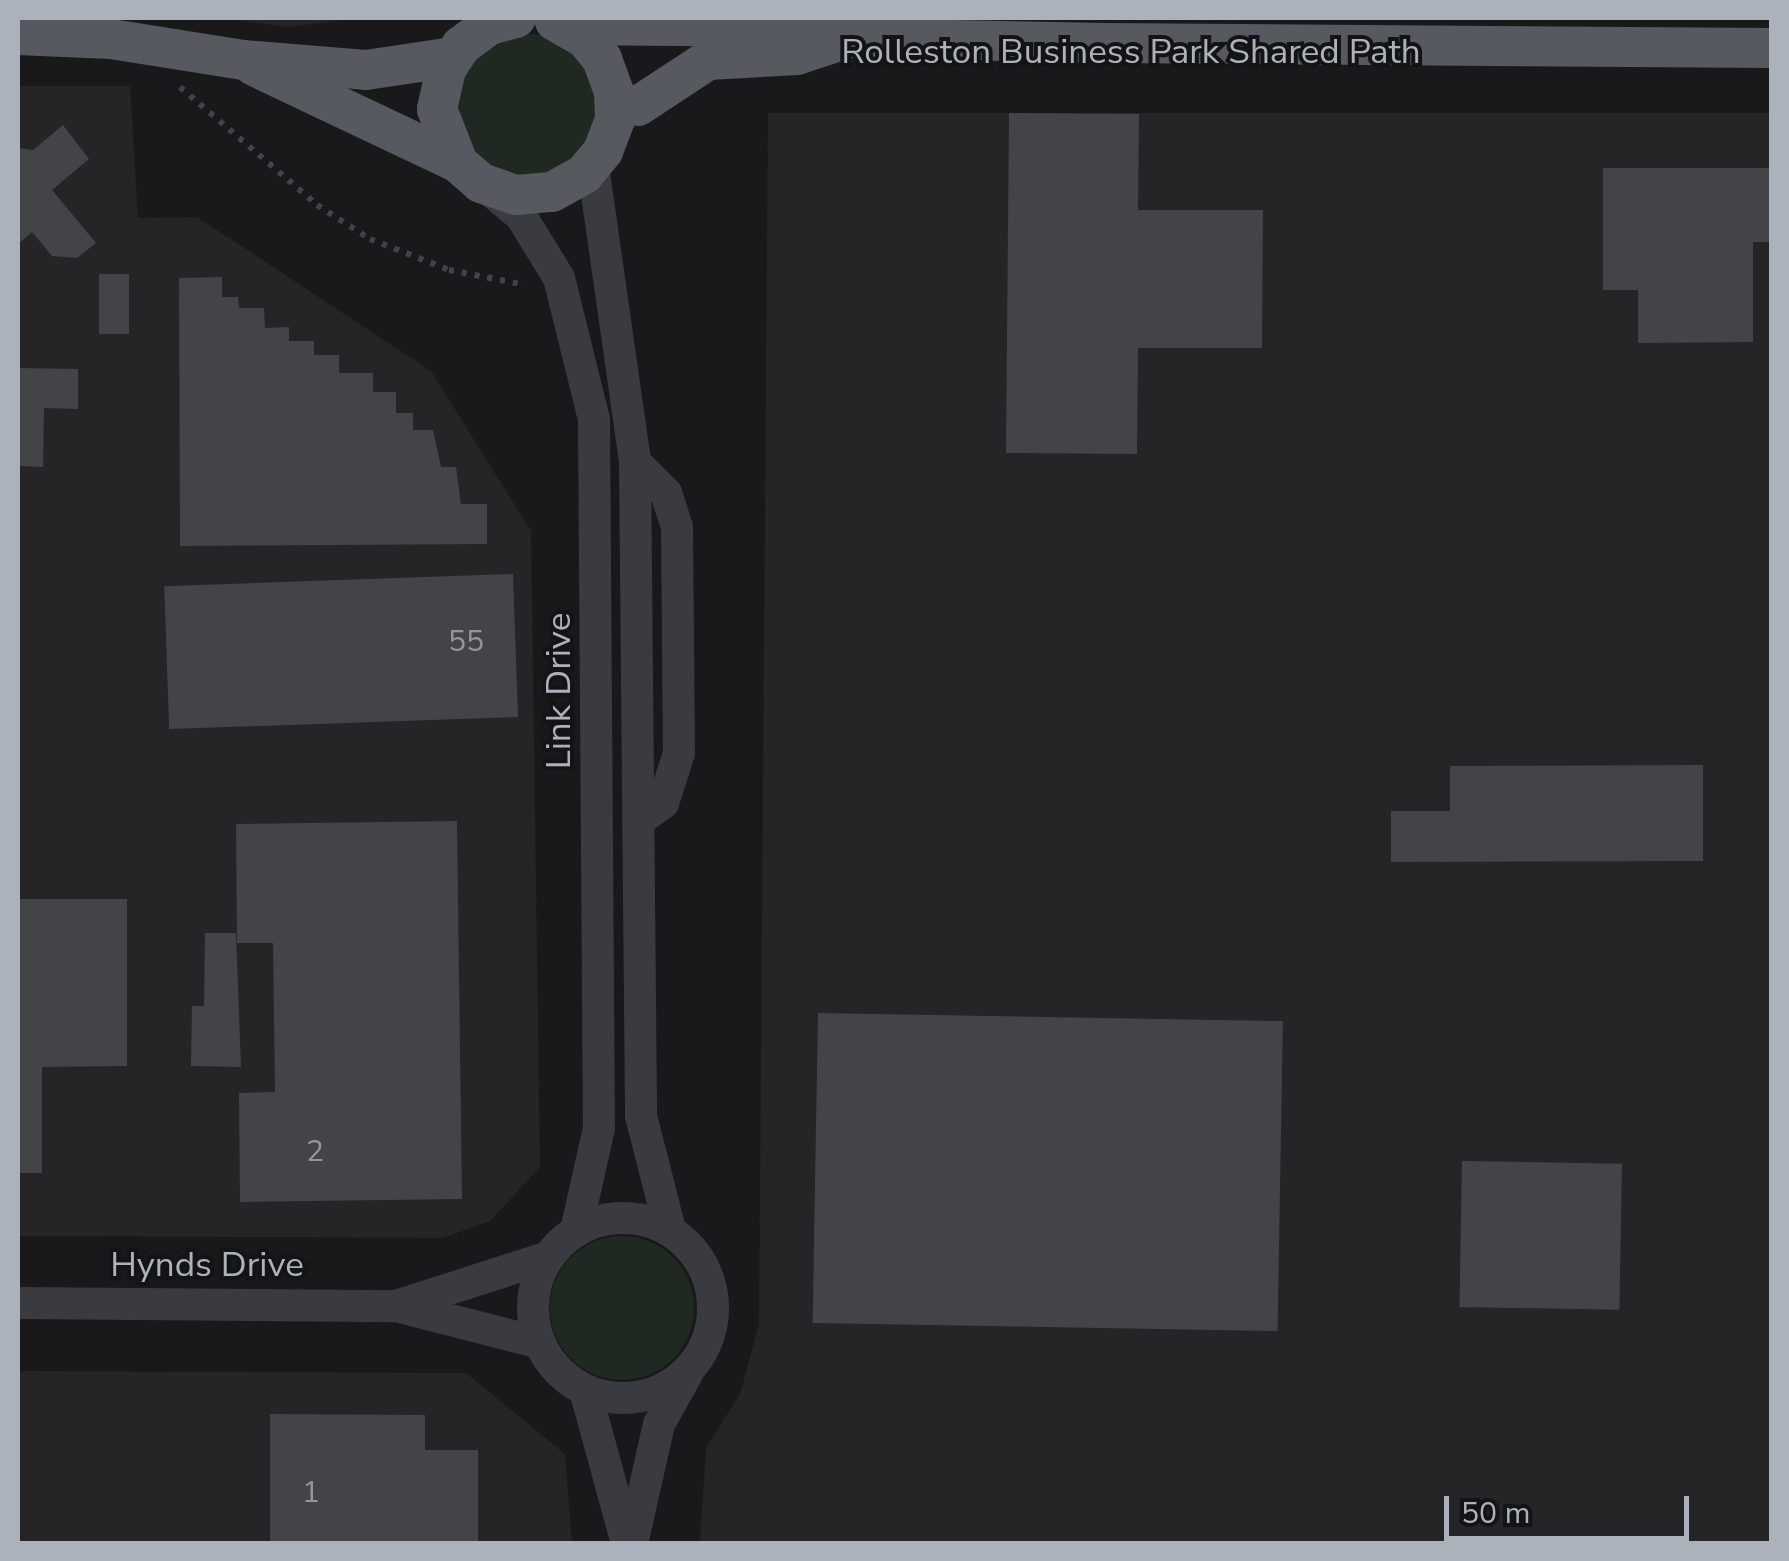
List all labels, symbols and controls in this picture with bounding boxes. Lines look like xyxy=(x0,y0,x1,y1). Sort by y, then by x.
street label: Rolleston Business Park Shared Path xyxy=(841,31,1421,73)
street label: Link Drive xyxy=(538,613,580,769)
house number: 55 xyxy=(448,624,484,660)
house number: 2 xyxy=(306,1134,324,1170)
street label: Hynds Drive xyxy=(110,1244,304,1286)
house number: 1 xyxy=(302,1475,320,1511)
scale bar xyxy=(1449,1476,1694,1538)
text: 50 m xyxy=(1461,1493,1530,1534)

